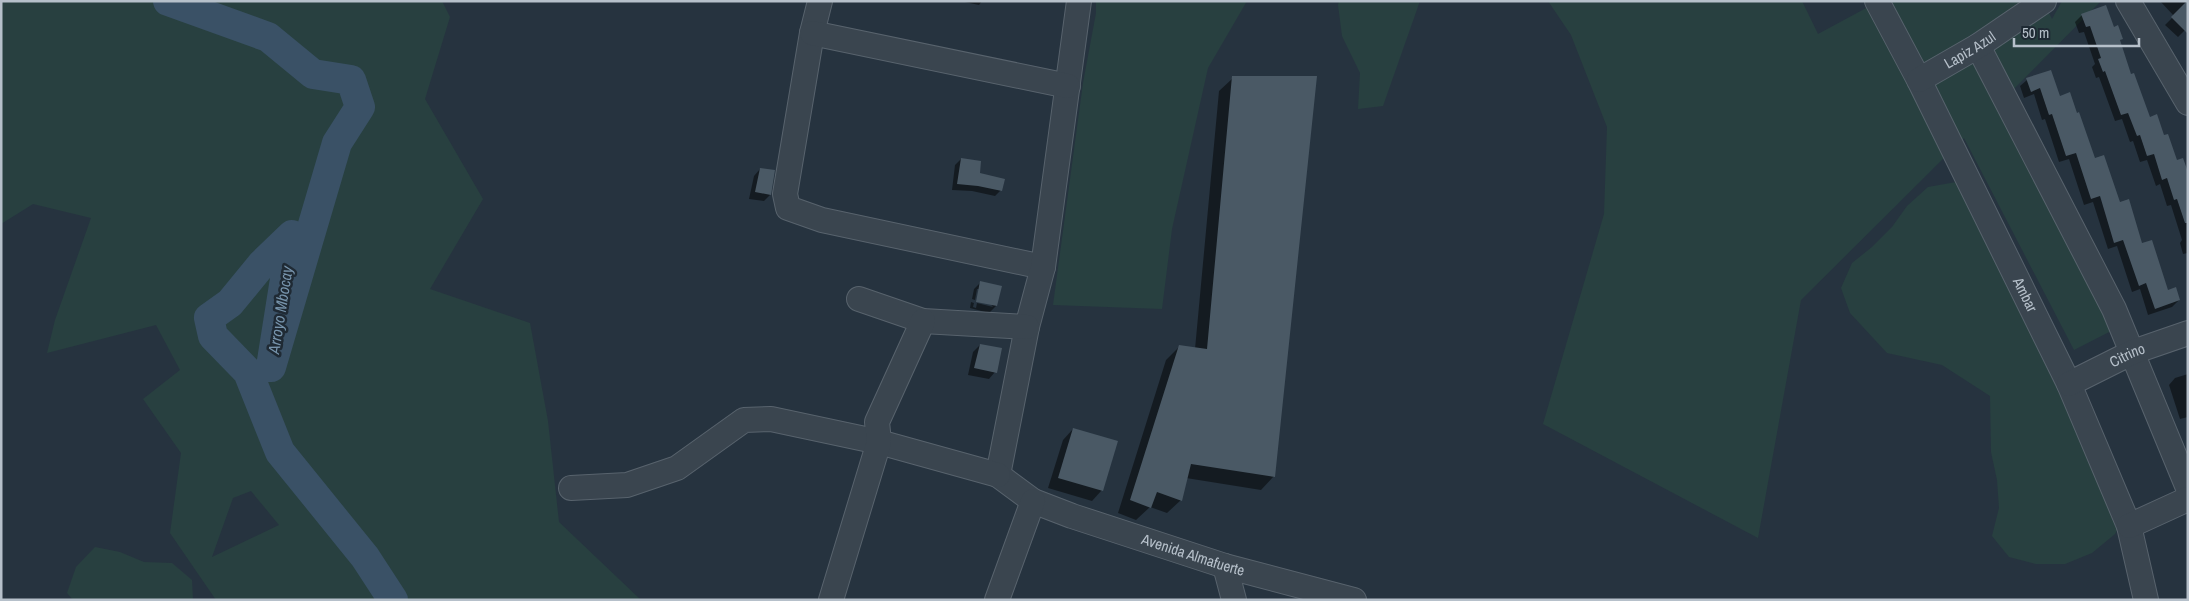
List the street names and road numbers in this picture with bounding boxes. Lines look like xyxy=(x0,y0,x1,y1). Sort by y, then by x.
street label: Lapiz Azul xyxy=(1940,26,2000,73)
street label: Ambar xyxy=(2008,273,2043,315)
street label: Citrino xyxy=(2106,338,2148,372)
street label: Avenida Almafuerte xyxy=(1138,528,1247,581)

